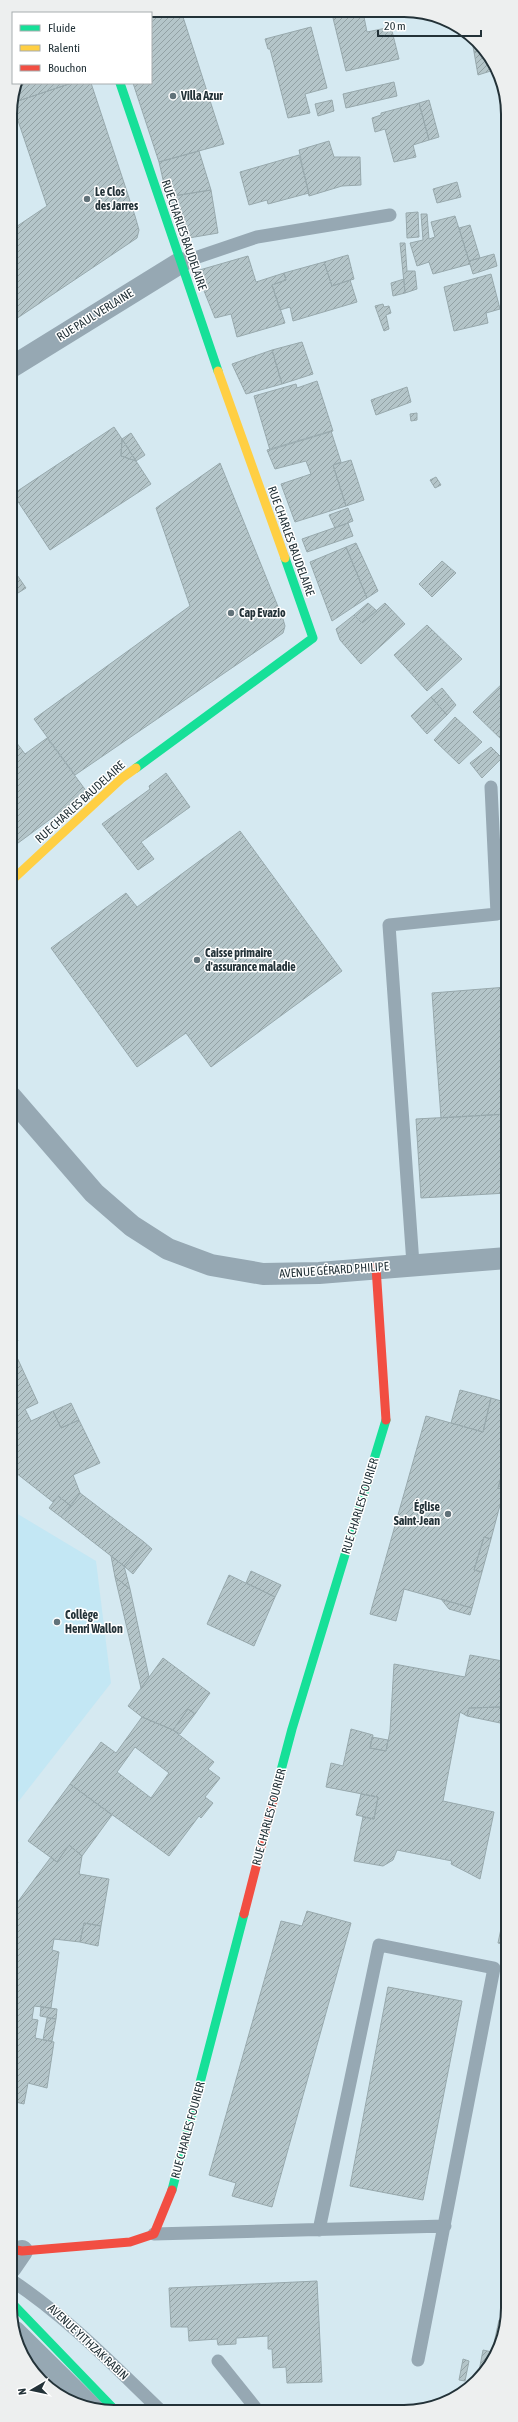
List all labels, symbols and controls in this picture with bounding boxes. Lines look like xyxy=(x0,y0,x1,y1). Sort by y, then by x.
legend xyxy=(12,12,152,84)
scale bar xyxy=(378,12,481,38)
text: 20 m xyxy=(384,19,406,33)
text: Fluide xyxy=(48,21,76,35)
text: Ralenti xyxy=(48,41,80,55)
text: Bouchon xyxy=(48,61,87,75)
place label: Villa Azur xyxy=(180,89,223,103)
marker: Villa Azur xyxy=(168,91,178,101)
street label: RUE CHARLES BAUDELAIRE xyxy=(159,178,209,292)
place label: Le Clos des Jarres xyxy=(95,185,139,213)
marker: Le Clos des Jarres xyxy=(82,194,92,204)
street label: RUE PAUL VERLAINE xyxy=(54,286,136,344)
street label: RUE CHARLES BAUDELAIRE xyxy=(265,484,317,598)
place label: Cap Evazio xyxy=(239,606,286,620)
marker: Cap Evazio xyxy=(226,608,236,618)
street label: RUE CHARLES BAUDELAIRE xyxy=(32,758,128,846)
place label: Caisse primaire d'assurance maladie xyxy=(205,946,296,974)
marker: Caisse primaire d'assurance maladie xyxy=(192,955,202,965)
street label: AVENUE GÉRARD PHILIPE xyxy=(279,1259,389,1281)
street label: RUE CHARLES FOURIER xyxy=(339,1456,381,1556)
place label: Église Saint-Jean xyxy=(394,1499,441,1528)
marker: Église Saint-Jean xyxy=(443,1509,453,1519)
place label: Collège Henri Wallon xyxy=(65,1608,123,1636)
marker: Collège Henri Wallon xyxy=(52,1617,62,1627)
street label: RUE CHARLES FOURIER xyxy=(249,1767,289,1867)
street label: RUE CHARLES FOURIER xyxy=(168,2080,208,2180)
street label: AVENUE YITHZAK RABIN xyxy=(45,2301,131,2383)
north arrow xyxy=(12,2370,52,2410)
text: N xyxy=(16,2387,29,2396)

